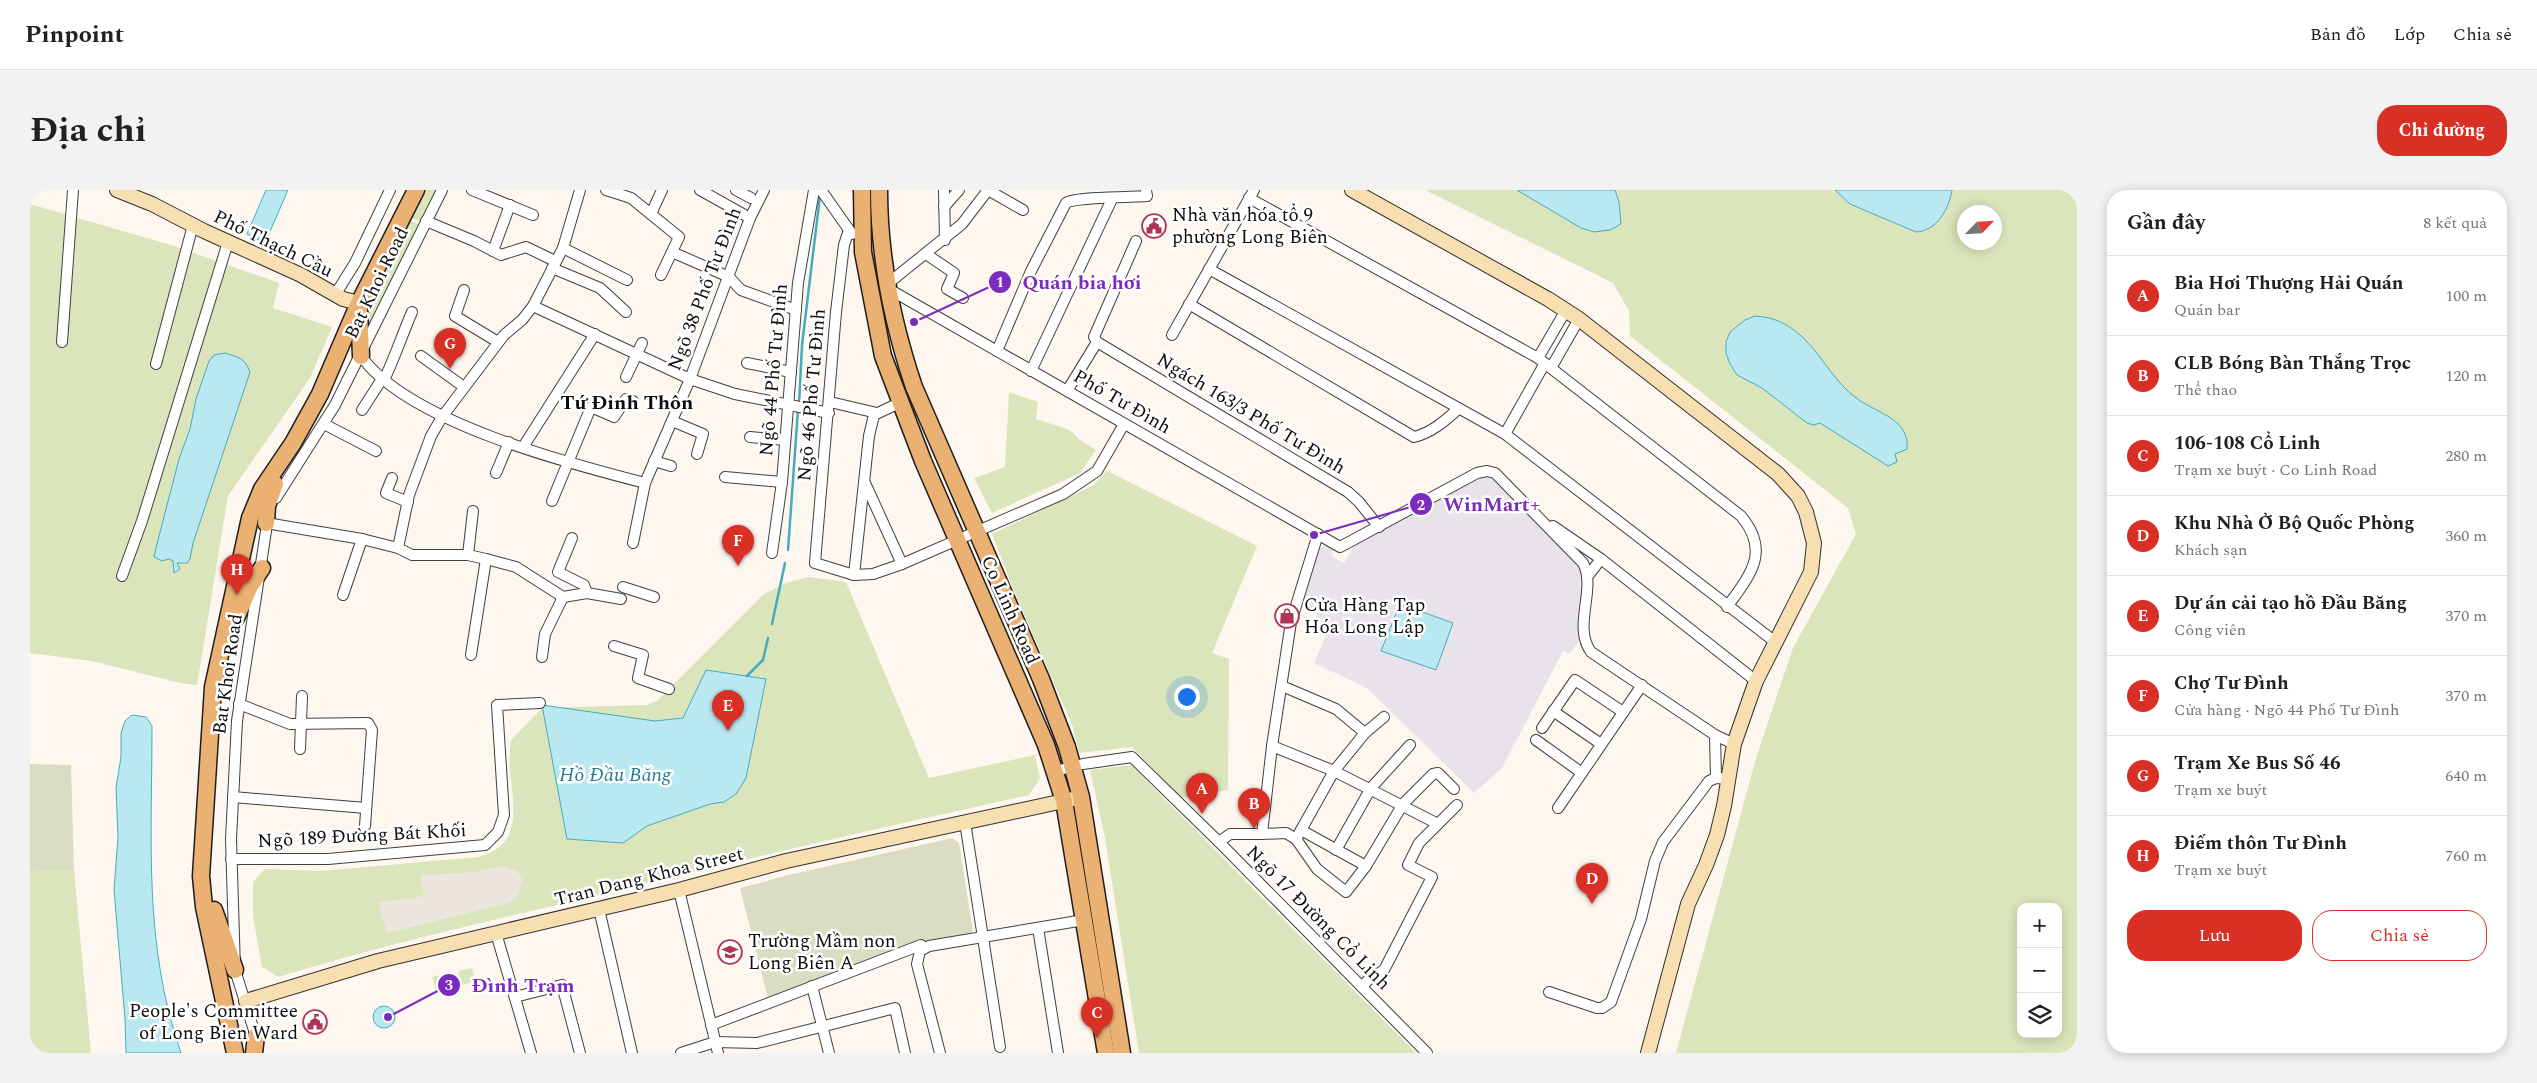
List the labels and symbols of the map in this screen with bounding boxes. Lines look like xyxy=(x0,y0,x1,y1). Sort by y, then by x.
place label: Nhà văn hóa tổ 9 phường Long Biên xyxy=(1172,201,1328,252)
street label: Phố Thạch Cầu xyxy=(208,202,338,286)
street label: Ngõ 38 Phố Tư Đình xyxy=(660,203,750,375)
north arrow xyxy=(1957,205,2002,250)
public building icon: Nhà văn hóa tổ 9 phường Long Biên xyxy=(1141,213,1167,239)
street label: Bat Khoi Road xyxy=(337,222,417,344)
callout: Quán bia hơi xyxy=(988,264,1152,299)
text: Quán bia hơi xyxy=(1023,268,1141,298)
text: 1 xyxy=(996,271,1004,294)
street label: Ngõ 44 Phố Tư Đình xyxy=(752,282,796,458)
street label: Ngõ 46 Phố Tư Đình xyxy=(790,307,834,483)
pin: G xyxy=(434,328,466,369)
street label: Ngách 163/3 Phố Tư Đình xyxy=(1151,346,1351,482)
street label: Phố Tư Đình xyxy=(1068,362,1176,442)
district label: Tứ Đỉnh Thôn xyxy=(561,388,693,418)
callout: WinMart+ xyxy=(1408,487,1551,522)
text: WinMart+ xyxy=(1443,490,1541,520)
text: 2 xyxy=(1417,494,1425,517)
pin: F xyxy=(722,525,754,566)
street label: Co Linh Road xyxy=(973,551,1047,669)
pin: H xyxy=(221,554,253,595)
place label: Cửa Hàng Tạp Hóa Long Lập xyxy=(1304,591,1425,642)
shop icon: Cửa Hàng Tạp Hóa Long Lập xyxy=(1274,603,1300,629)
street label: Bat Khoi Road xyxy=(205,612,251,736)
your location xyxy=(1174,684,1200,710)
pin: E xyxy=(712,690,744,731)
water label: Hồ Đầu Băng xyxy=(559,760,672,790)
pin: A xyxy=(1186,773,1218,814)
pin: B xyxy=(1238,788,1270,829)
street label: Ngõ 189 Đường Bát Khối xyxy=(257,816,467,856)
street label: Tran Dang Khoa Street xyxy=(551,839,747,915)
street label: Ngõ 17 Đường Cổ Linh xyxy=(1239,839,1397,997)
pin: D xyxy=(1576,863,1608,904)
place label: Trường Mầm non Long Biên A xyxy=(748,927,896,978)
school or university icon: Trường Mầm non Long Biên A xyxy=(717,939,743,965)
callout: Đình Trạm xyxy=(437,967,585,1002)
text: Đình Trạm xyxy=(472,971,574,1001)
text: 3 xyxy=(445,974,453,997)
place label: People's Committee of Long Bien Ward xyxy=(129,997,298,1048)
pin: C xyxy=(1081,997,1113,1038)
public building icon: People's Committee of Long Bien Ward xyxy=(302,1009,328,1035)

